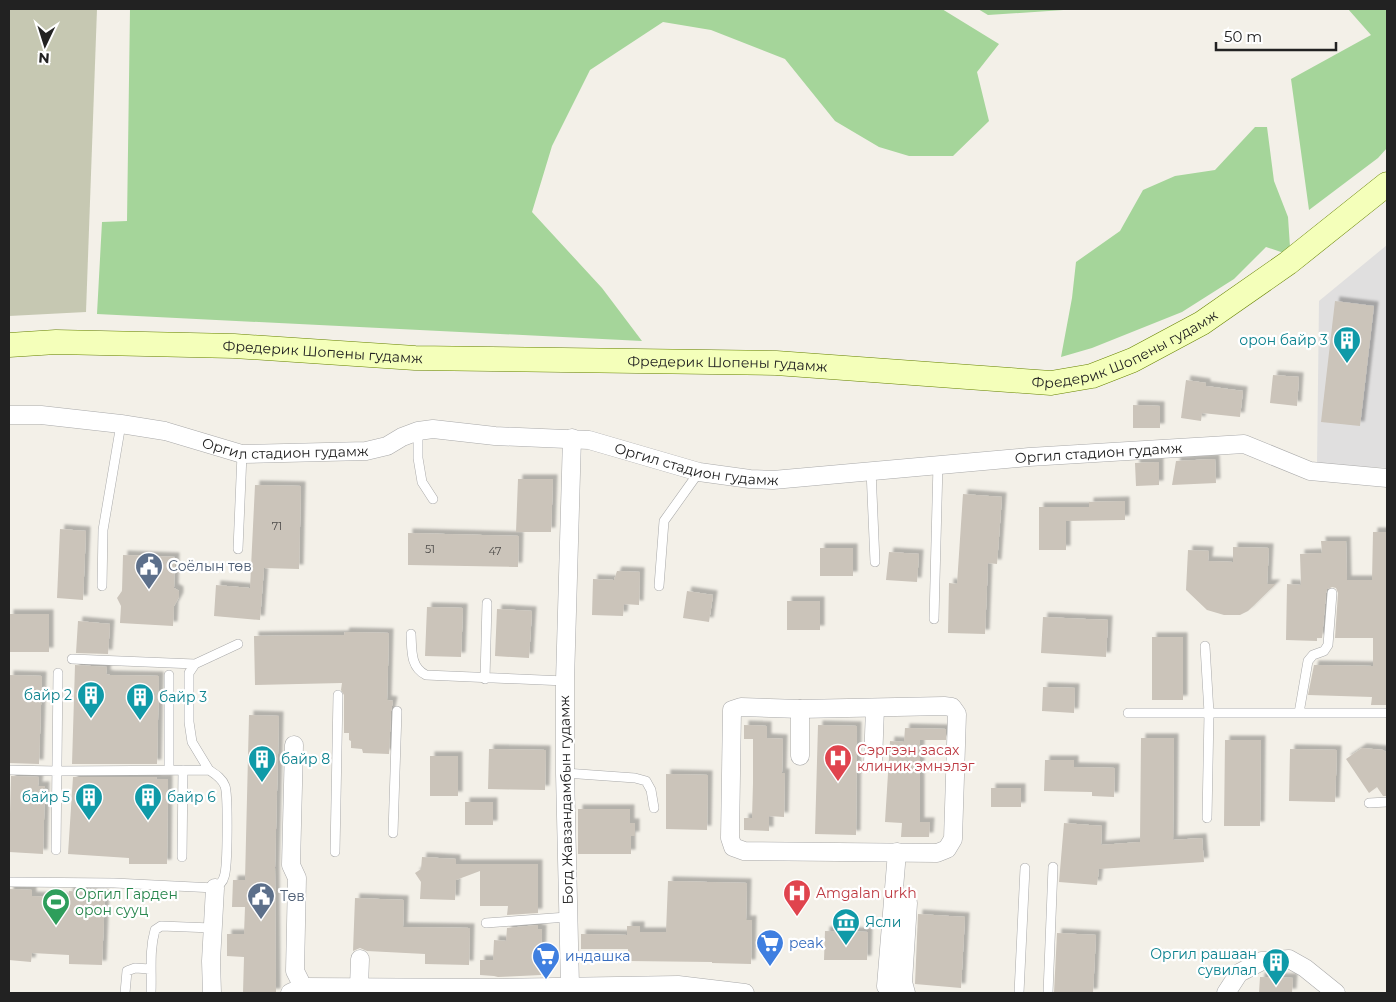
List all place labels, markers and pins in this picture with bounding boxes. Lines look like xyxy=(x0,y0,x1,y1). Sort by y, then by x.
building icon: орон байр 3 xyxy=(1332,325,1362,364)
place label: орон байр 3 xyxy=(1239,331,1328,349)
public building icon: Соёлын төв xyxy=(134,551,164,590)
place label: Соёлын төв xyxy=(168,557,252,575)
building icon: байр 2 xyxy=(76,680,106,719)
building icon: байр 3 xyxy=(125,682,155,721)
place label: байр 2 xyxy=(24,686,72,704)
place label: байр 3 xyxy=(159,688,207,706)
place label: Сэргээн засах клиник эмнэлэг xyxy=(857,741,975,775)
hospital icon: Сэргээн засах клиник эмнэлэг xyxy=(823,743,853,782)
building icon: байр 8 xyxy=(247,744,277,783)
place label: байр 8 xyxy=(281,750,330,768)
building icon: байр 5 xyxy=(74,782,104,821)
building icon: байр 6 xyxy=(133,782,163,821)
place label: байр 5 xyxy=(22,788,70,806)
place label: байр 6 xyxy=(167,788,216,806)
hospital icon: Amgalan urkh xyxy=(782,878,812,917)
public building icon: Төв xyxy=(246,881,276,920)
place label: Amgalan urkh xyxy=(816,884,917,902)
place label: Оргил Гарден орон сууц xyxy=(75,885,178,919)
sports icon: Оргил Гарден орон сууц xyxy=(41,887,71,926)
place label: Төв xyxy=(280,887,305,905)
museum icon: Ясли xyxy=(831,907,861,946)
place label: Ясли xyxy=(865,913,901,931)
supermarket icon: peak xyxy=(755,928,785,967)
place label: peak xyxy=(789,934,824,952)
supermarket icon: индашка xyxy=(531,941,561,980)
place label: Оргил рашаан сувилал xyxy=(1150,945,1257,979)
place label: индашка xyxy=(565,947,631,965)
building icon: Оргил рашаан сувилал xyxy=(1261,947,1291,986)

